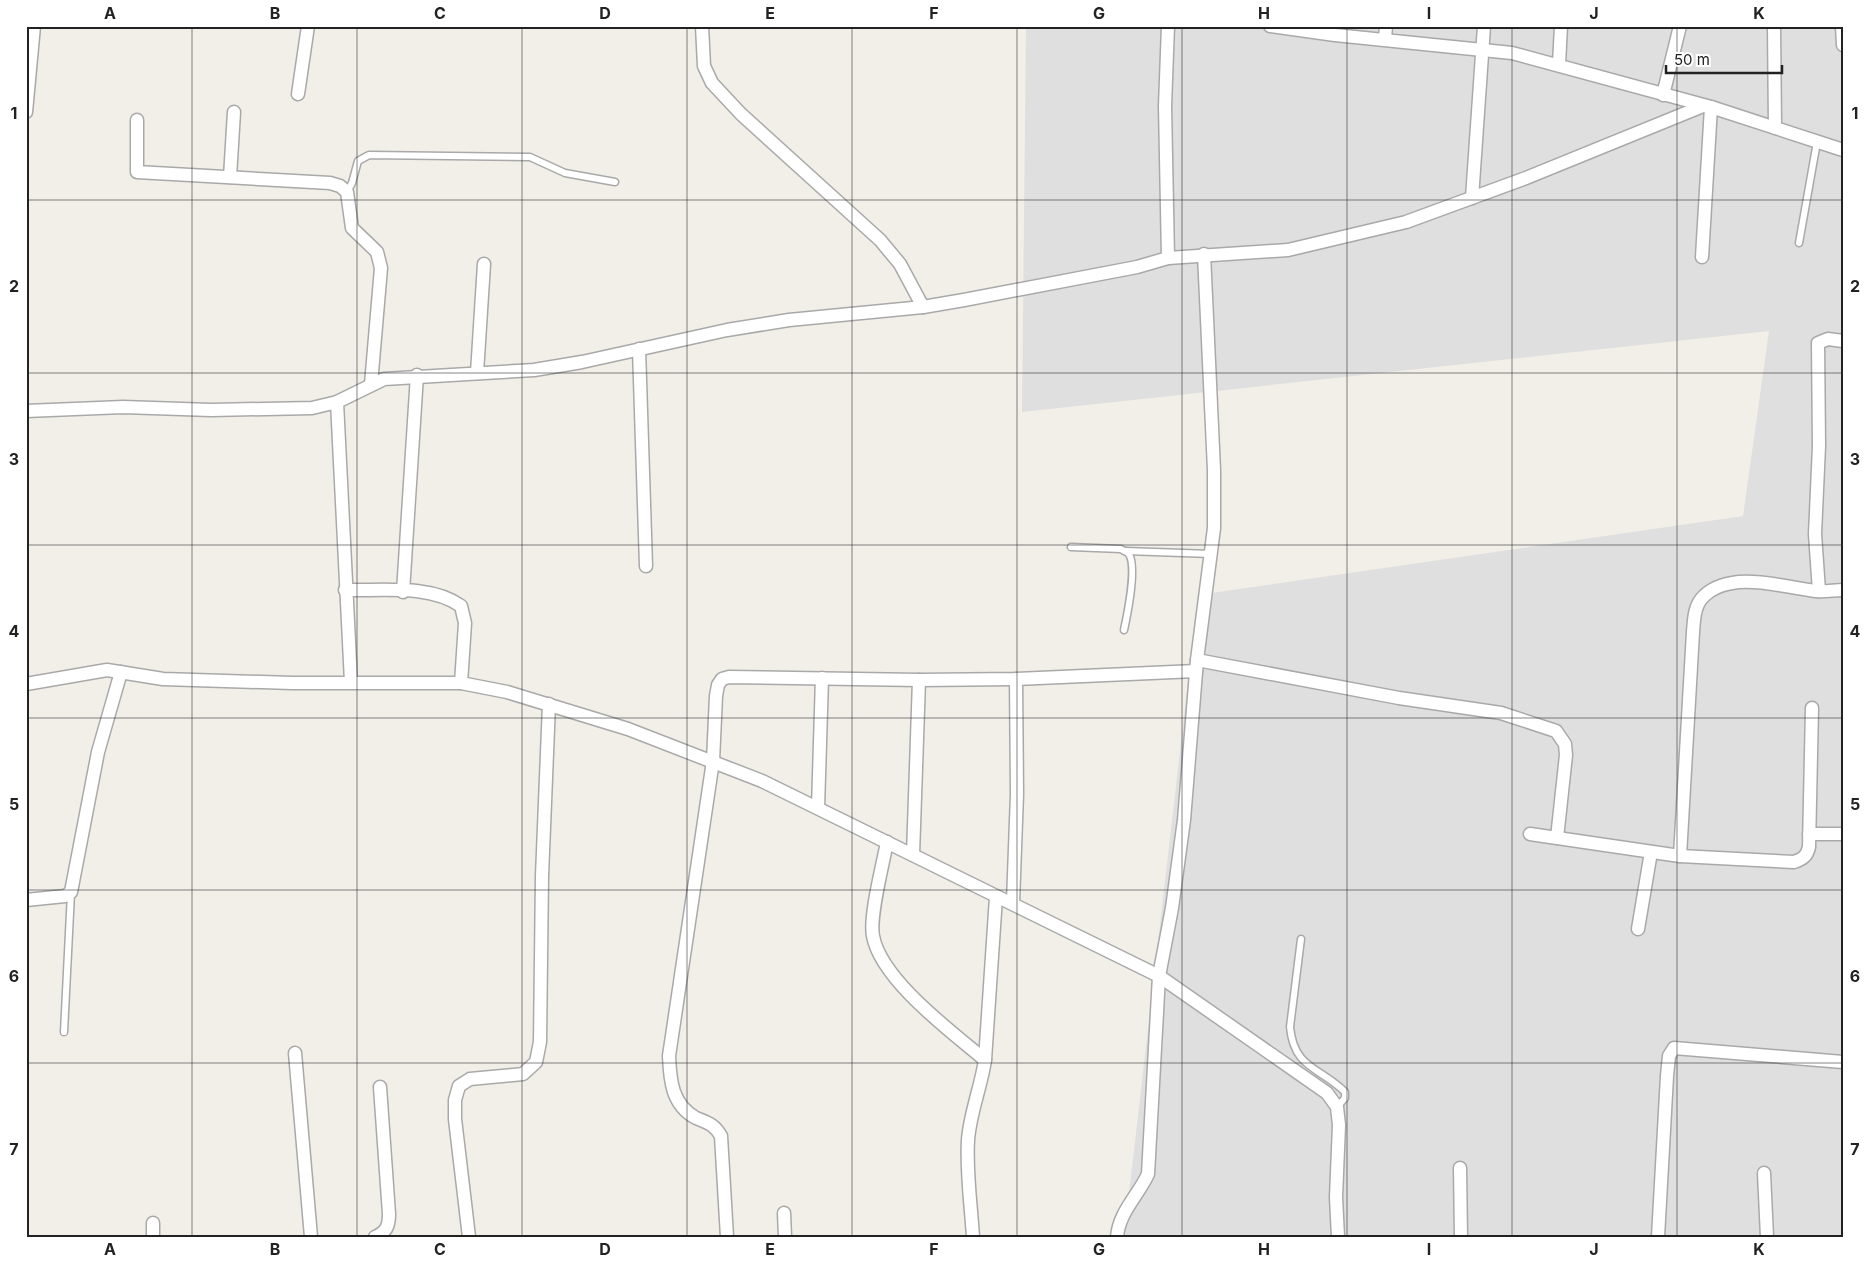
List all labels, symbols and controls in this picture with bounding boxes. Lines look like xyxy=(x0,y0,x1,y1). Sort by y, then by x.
text: A xyxy=(104,3,116,23)
text: B xyxy=(270,3,280,23)
text: C xyxy=(434,3,446,23)
text: D xyxy=(599,3,611,23)
text: E xyxy=(765,3,775,23)
text: F xyxy=(929,3,939,23)
text: G xyxy=(1093,3,1105,23)
text: H xyxy=(1258,3,1270,23)
text: I xyxy=(1427,3,1431,23)
text: J xyxy=(1589,3,1599,23)
text: K xyxy=(1753,3,1765,23)
scale bar xyxy=(1666,42,1783,74)
text: 50 m xyxy=(1674,50,1710,69)
text: 1 xyxy=(11,103,17,123)
text: 1 xyxy=(1852,103,1858,123)
text: 2 xyxy=(9,276,19,296)
text: 2 xyxy=(1850,276,1860,296)
text: 3 xyxy=(9,449,19,469)
text: 3 xyxy=(1850,449,1860,469)
text: 4 xyxy=(9,621,20,641)
text: 4 xyxy=(1850,621,1861,641)
text: 5 xyxy=(9,794,19,814)
text: 5 xyxy=(1850,794,1860,814)
text: 6 xyxy=(9,966,19,986)
text: 6 xyxy=(1850,966,1860,986)
text: 7 xyxy=(9,1139,19,1159)
text: 7 xyxy=(1850,1139,1860,1159)
text: A xyxy=(104,1239,116,1259)
text: B xyxy=(270,1239,280,1259)
text: C xyxy=(434,1239,446,1259)
text: D xyxy=(599,1239,611,1259)
text: E xyxy=(765,1239,775,1259)
text: F xyxy=(929,1239,939,1259)
text: G xyxy=(1093,1239,1105,1259)
text: H xyxy=(1258,1239,1270,1259)
text: I xyxy=(1427,1239,1431,1259)
text: J xyxy=(1589,1239,1599,1259)
text: K xyxy=(1753,1239,1765,1259)

